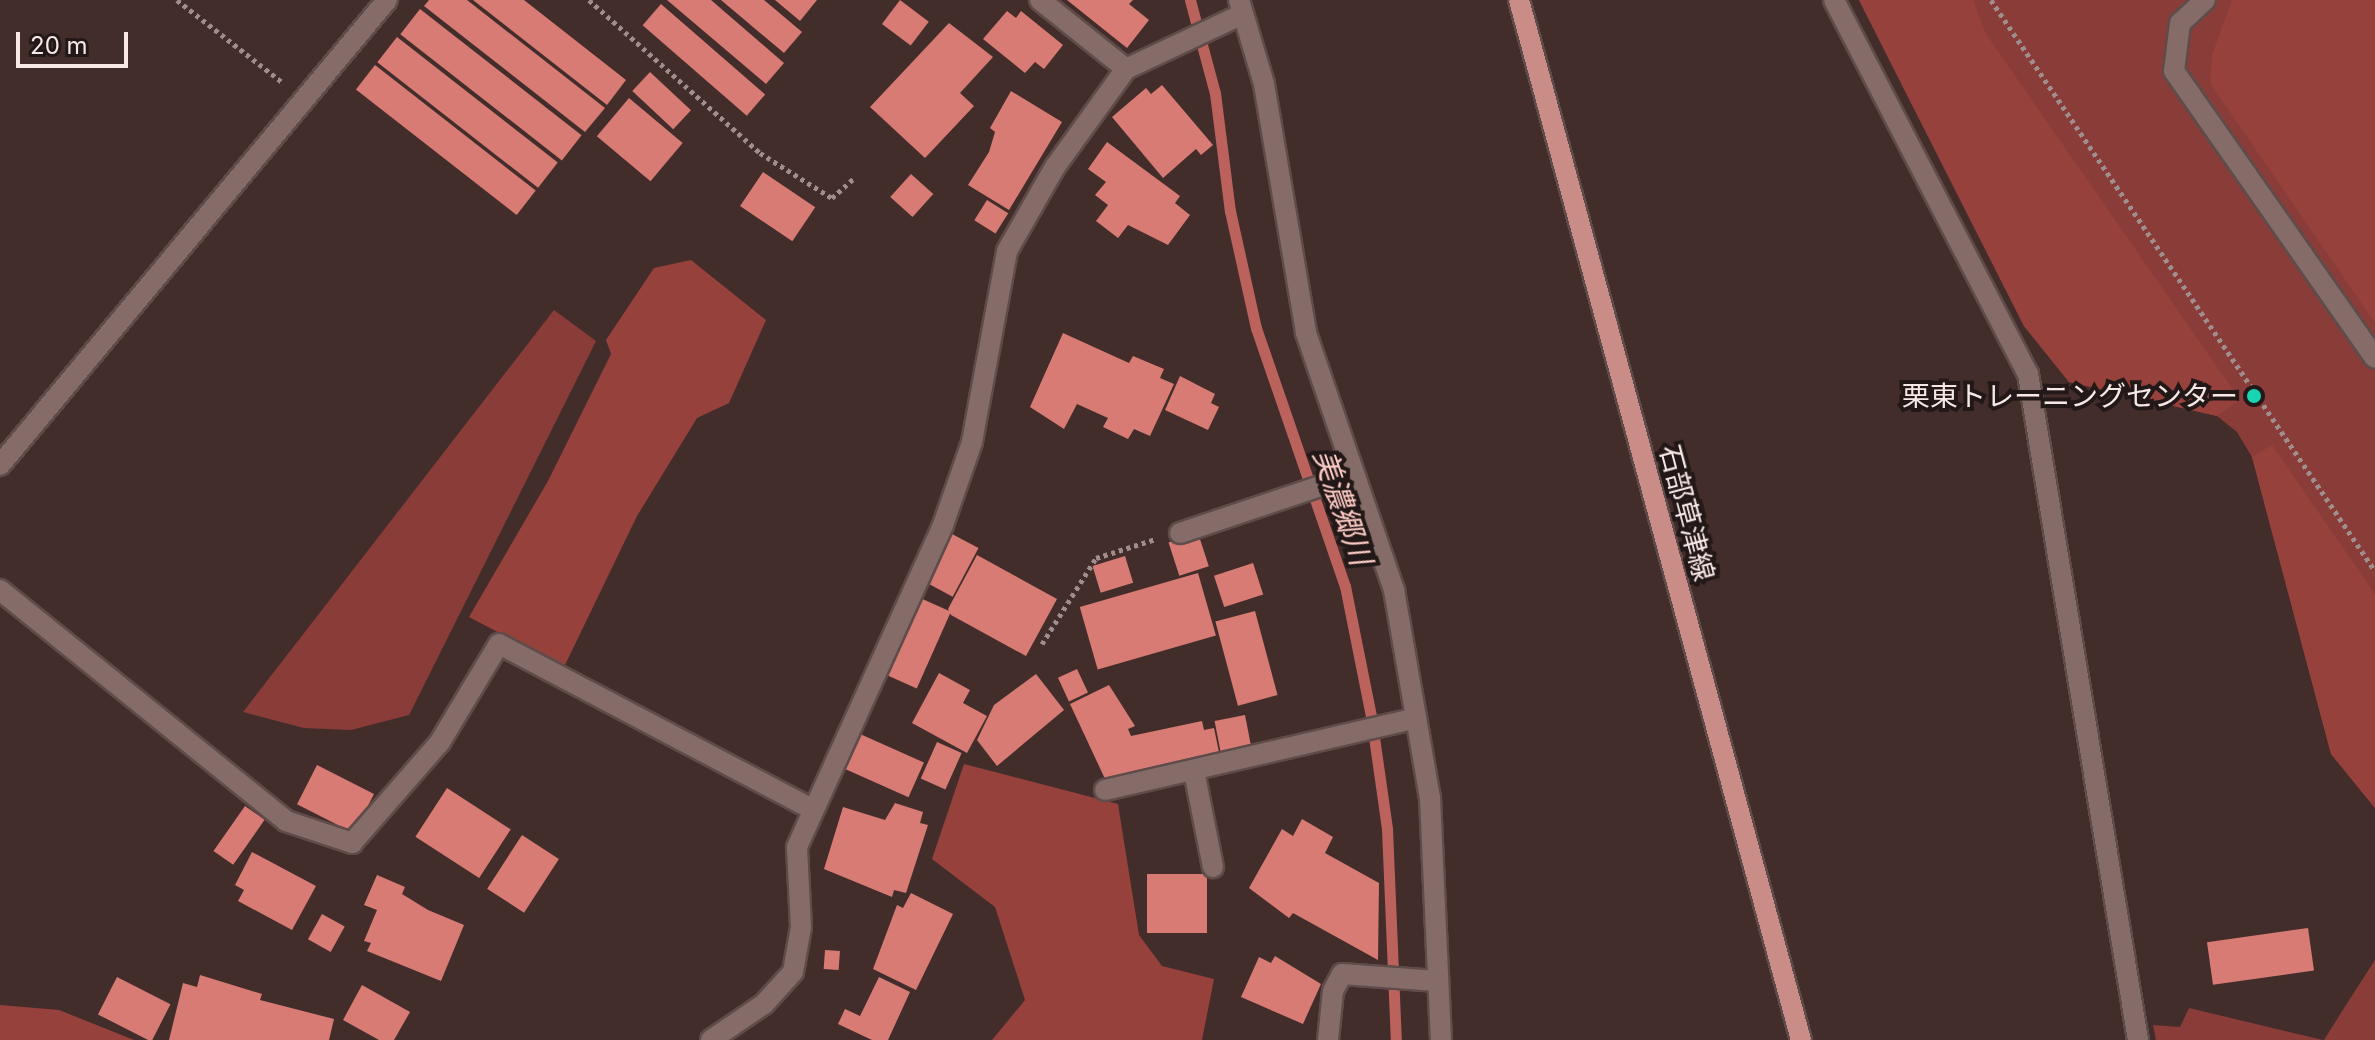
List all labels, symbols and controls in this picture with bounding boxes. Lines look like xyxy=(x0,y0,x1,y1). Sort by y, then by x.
scale bar xyxy=(20,16,132,66)
text: 20 m xyxy=(30,31,88,60)
place label: 栗東トレーニングセンター xyxy=(1902,379,2238,413)
marker: 栗東トレーニングセンター xyxy=(2245,387,2263,405)
street label: 石部草津線 xyxy=(1653,441,1721,585)
water label: 美濃郷川 xyxy=(1306,444,1380,570)

